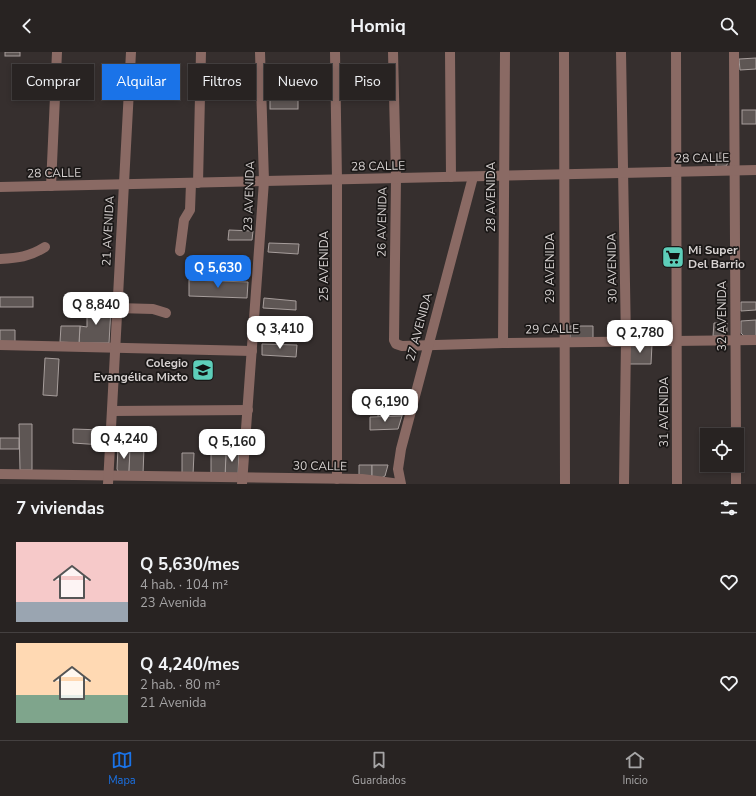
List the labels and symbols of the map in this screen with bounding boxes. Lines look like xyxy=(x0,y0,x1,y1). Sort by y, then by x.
street label: 28 CALLE xyxy=(675,150,729,166)
street label: 28 CALLE xyxy=(351,158,405,174)
street label: 23 AVENIDA xyxy=(240,160,258,231)
street label: 28 AVENIDA xyxy=(483,162,499,232)
street label: 28 CALLE xyxy=(27,165,81,181)
street label: 26 AVENIDA xyxy=(373,186,391,257)
street label: 21 AVENIDA xyxy=(98,195,118,267)
street label: 25 AVENIDA xyxy=(316,231,332,301)
street label: 30 AVENIDA xyxy=(603,232,621,303)
street label: 29 AVENIDA xyxy=(542,233,558,303)
place label: Mi Super Del Barrio xyxy=(688,242,745,272)
supermarket icon: Mi Super Del Barrio xyxy=(660,244,686,270)
pin: Q 5,630 xyxy=(181,255,255,289)
street label: 32 AVENIDA xyxy=(714,281,730,351)
street label: 27 AVENIDA xyxy=(402,291,436,363)
pin: Q 8,840 xyxy=(59,292,133,326)
pin: Q 3,410 xyxy=(243,316,317,350)
pin: Q 2,780 xyxy=(603,320,677,354)
street label: 29 CALLE xyxy=(525,321,579,337)
place label: Colegio Evangélica Mixto xyxy=(94,355,188,385)
school or university icon: Colegio Evangélica Mixto xyxy=(190,357,216,383)
street label: 31 AVENIDA xyxy=(656,377,672,447)
pin: Q 6,190 xyxy=(348,389,422,423)
pin: Q 4,240 xyxy=(87,426,161,460)
pin: Q 5,160 xyxy=(195,429,269,463)
street label: 30 CALLE xyxy=(293,458,347,474)

